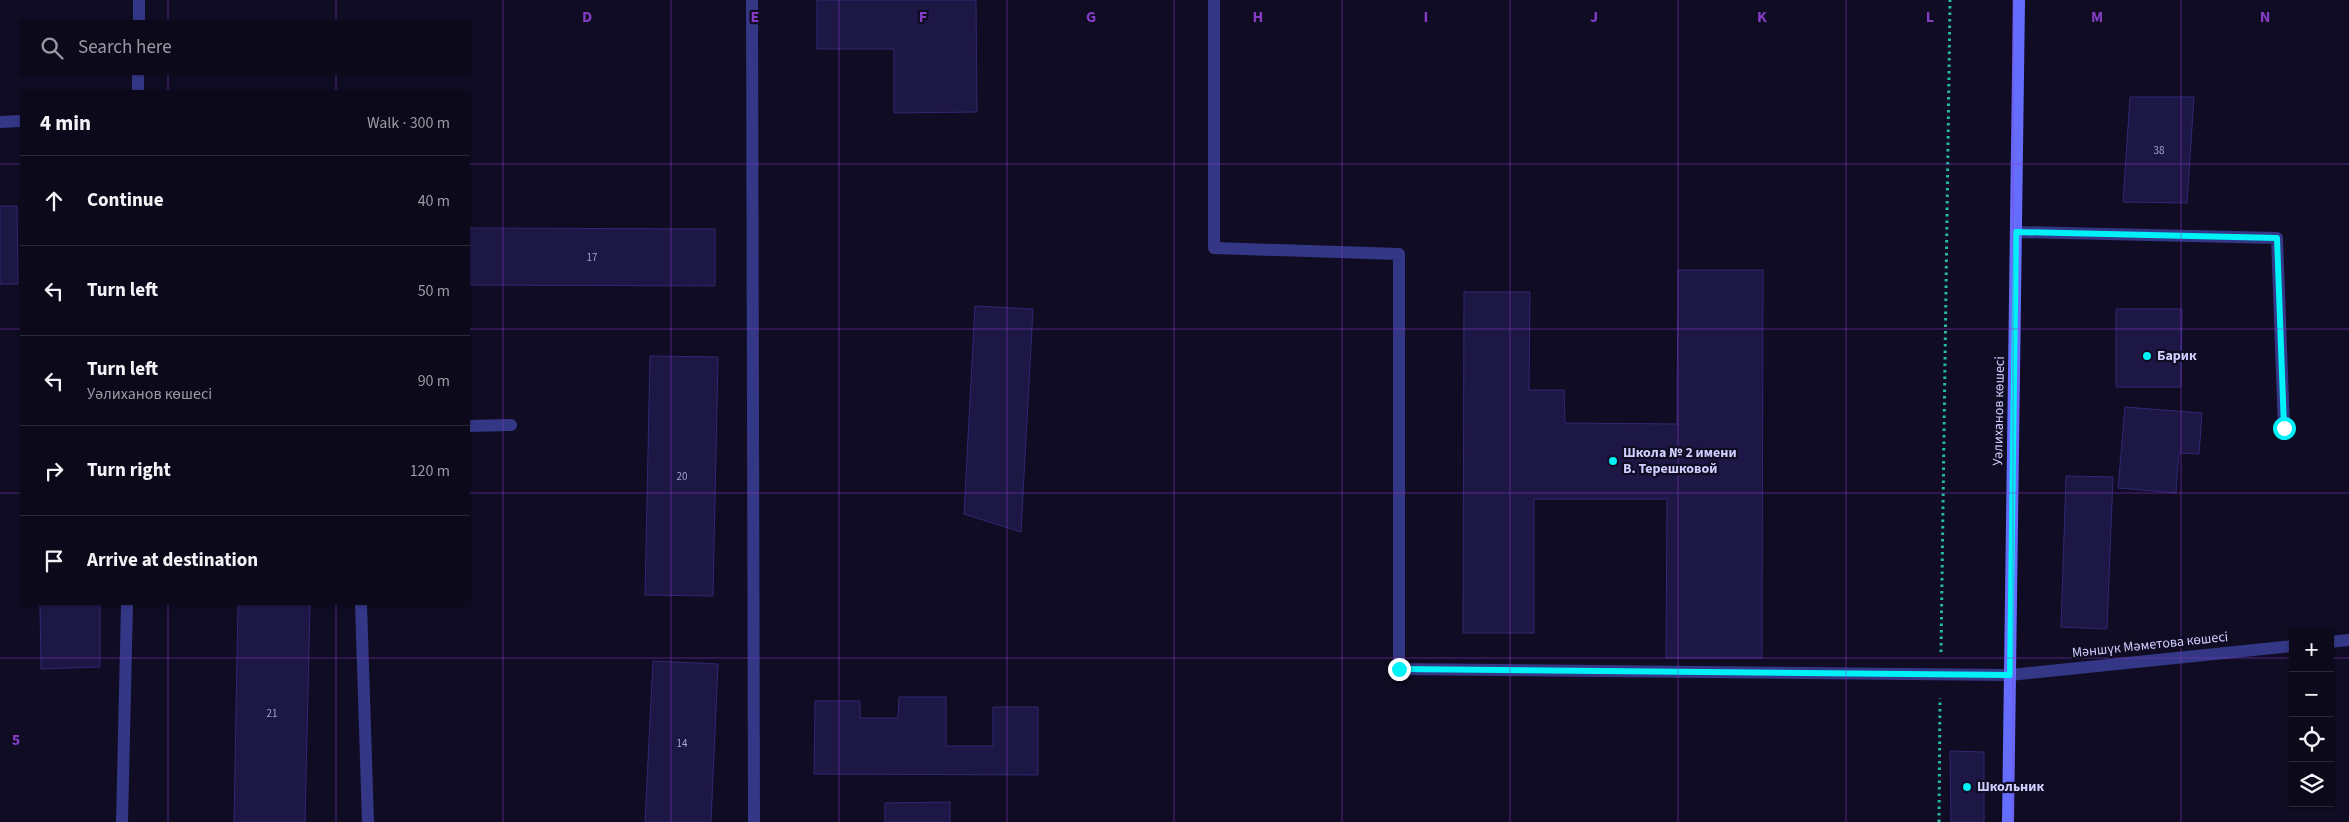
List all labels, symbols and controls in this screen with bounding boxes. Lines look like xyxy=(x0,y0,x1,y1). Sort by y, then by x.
text: D xyxy=(582,6,592,28)
text: E xyxy=(751,6,759,28)
text: F xyxy=(919,6,927,28)
text: G xyxy=(1086,6,1096,28)
text: H xyxy=(1253,6,1263,28)
text: I xyxy=(1424,6,1428,28)
text: J xyxy=(1590,6,1598,28)
text: K xyxy=(1757,6,1767,28)
text: L xyxy=(1926,6,1934,28)
text: M xyxy=(2091,6,2103,28)
text: N xyxy=(2260,6,2270,28)
search box xyxy=(20,20,470,75)
icon: search xyxy=(38,34,66,62)
text: Search here xyxy=(78,34,172,61)
text: 4 min xyxy=(40,108,91,138)
text: Walk · 300 m xyxy=(367,112,450,134)
house number: 38 xyxy=(2154,143,2165,158)
icon: ahead xyxy=(40,187,68,215)
text: Continue xyxy=(87,187,164,214)
text: 40 m xyxy=(418,190,450,212)
house number: 17 xyxy=(587,250,597,265)
icon: left xyxy=(40,277,68,305)
text: Turn left xyxy=(87,277,158,304)
text: 50 m xyxy=(418,280,450,302)
place label: Барик xyxy=(2157,346,2197,366)
marker: Барик xyxy=(2141,350,2153,362)
text: Turn left xyxy=(87,356,158,383)
street label: Уәлиханов көшесі xyxy=(1988,356,2010,466)
icon: left xyxy=(40,367,68,395)
text: 90 m xyxy=(418,370,450,392)
text: Уәлиханов көшесі xyxy=(87,383,212,405)
route start xyxy=(2273,417,2296,440)
place label: Школа № 2 имени В. Терешковой xyxy=(1623,443,1737,479)
marker: Школа № 2 имени В. Терешковой xyxy=(1607,455,1619,467)
icon: right xyxy=(40,457,68,485)
text: Turn right xyxy=(87,457,171,484)
text: 120 m xyxy=(410,460,450,482)
house number: 20 xyxy=(677,469,687,484)
icon: arrive xyxy=(40,547,68,575)
text: Arrive at destination xyxy=(87,547,258,574)
street label: Мәншүк Мәметова көшесі xyxy=(2071,627,2229,663)
map controls xyxy=(2289,627,2334,807)
button: + xyxy=(2289,627,2334,672)
route end xyxy=(1388,658,1411,681)
button: − xyxy=(2289,672,2334,717)
house number: 21 xyxy=(267,706,277,721)
button: locate xyxy=(2289,717,2334,762)
text: 5 xyxy=(12,729,20,751)
house number: 14 xyxy=(677,736,688,751)
button: layers xyxy=(2289,762,2334,807)
place label: Школьник xyxy=(1977,777,2044,797)
marker: Школьник xyxy=(1961,781,1973,793)

